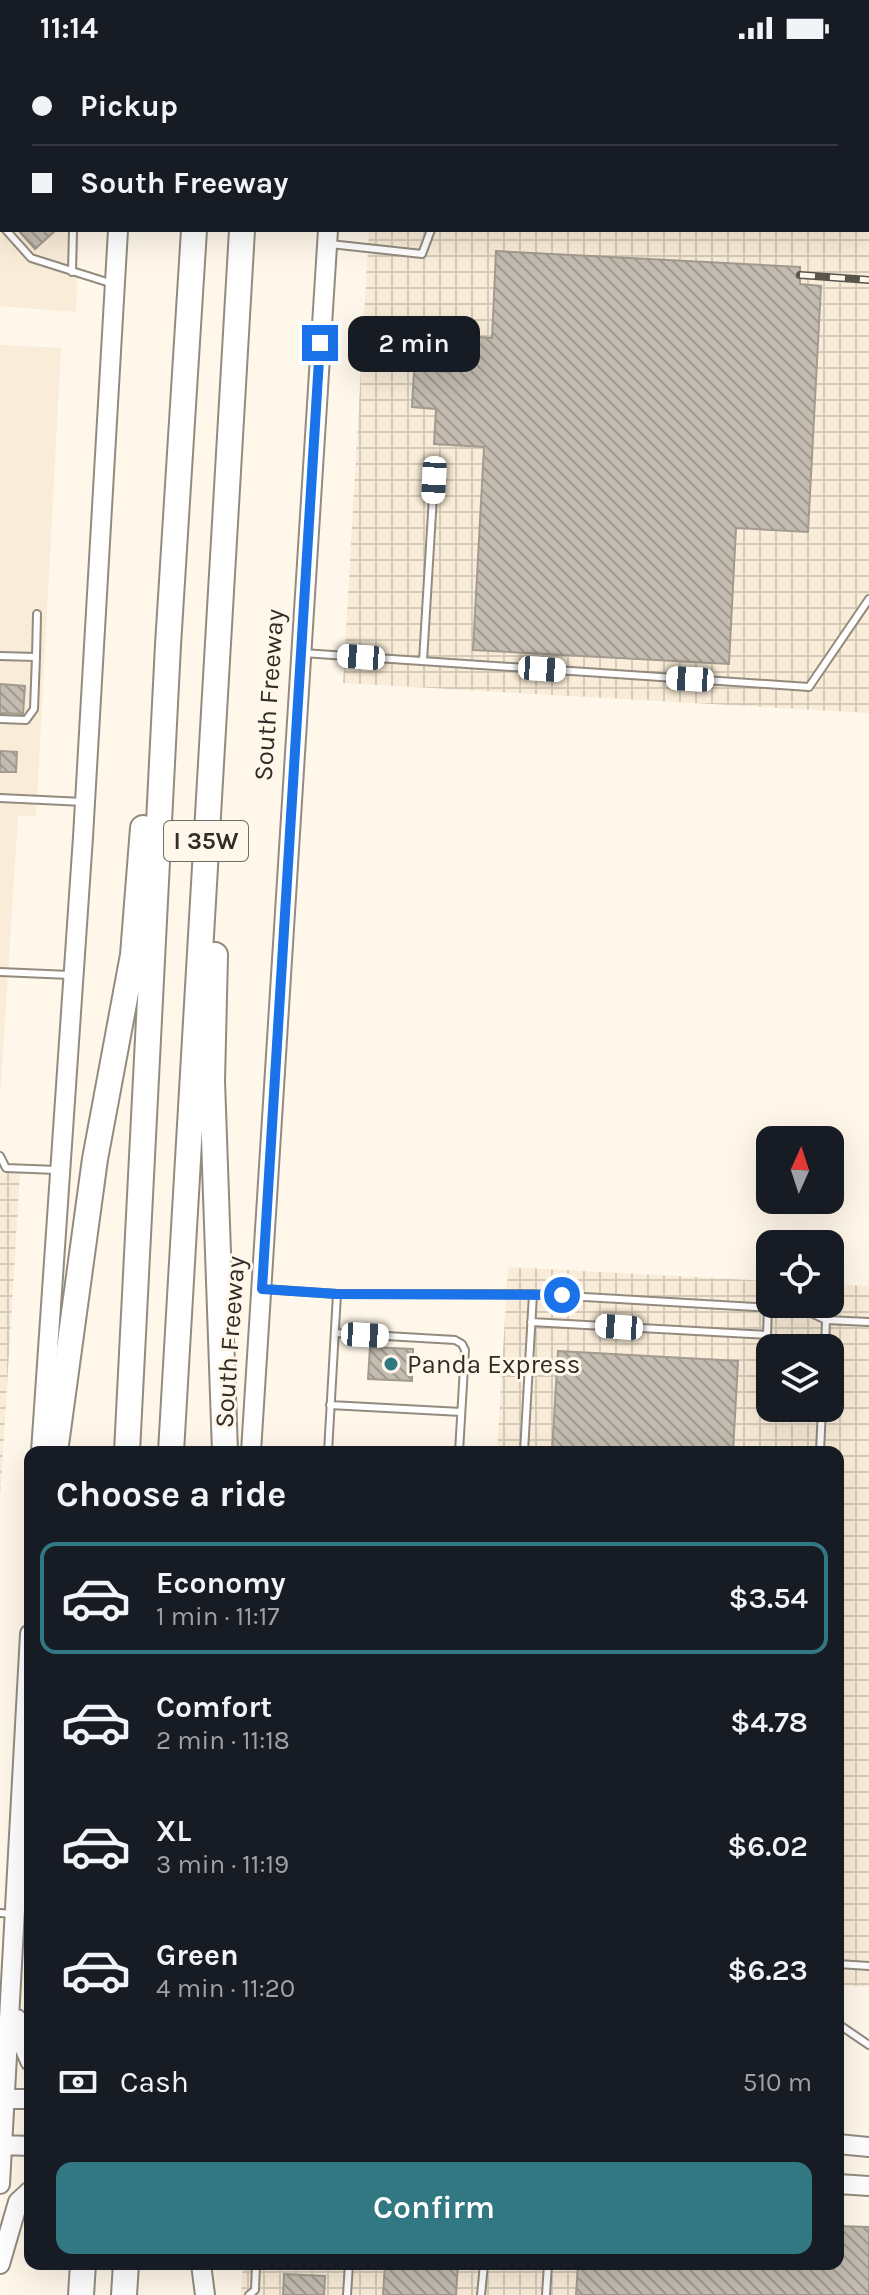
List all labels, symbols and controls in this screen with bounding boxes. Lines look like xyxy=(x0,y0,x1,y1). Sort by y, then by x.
text: 11:14 xyxy=(40,10,98,46)
text: Pickup xyxy=(80,88,178,124)
text: South Freeway xyxy=(80,165,288,201)
callout: 2 min xyxy=(348,315,480,371)
route end xyxy=(302,325,338,361)
text: 2 min xyxy=(379,328,449,359)
car xyxy=(421,455,447,505)
street label: South Freeway xyxy=(248,608,290,782)
car xyxy=(336,643,386,671)
car xyxy=(517,655,567,683)
car xyxy=(665,666,715,692)
road number: I 35W xyxy=(164,821,248,861)
north arrow xyxy=(756,1126,844,1214)
map controls xyxy=(756,1126,844,1422)
button: locate xyxy=(756,1230,844,1318)
street label: South Freeway xyxy=(209,1255,251,1429)
route start xyxy=(544,1277,580,1313)
car xyxy=(594,1313,644,1341)
car xyxy=(340,1322,390,1348)
button: layers xyxy=(756,1334,844,1422)
place label: Panda Express xyxy=(407,1349,580,1380)
marker: Panda Express xyxy=(382,1355,400,1373)
text: Choose a ride xyxy=(56,1473,286,1515)
icon: car xyxy=(60,1562,132,1634)
text: Economy xyxy=(156,1565,286,1601)
text: $3.54 xyxy=(728,1580,808,1616)
text: 1 min · 11:17 xyxy=(156,1601,280,1632)
icon: car xyxy=(60,1686,132,1758)
text: Comfort xyxy=(156,1689,272,1725)
text: $4.78 xyxy=(730,1704,808,1740)
text: 2 min · 11:18 xyxy=(156,1725,290,1756)
icon: car xyxy=(60,1810,132,1882)
text: XL xyxy=(156,1813,191,1849)
text: $6.02 xyxy=(727,1828,808,1864)
text: 3 min · 11:19 xyxy=(156,1849,289,1880)
icon: car xyxy=(60,1934,132,2006)
text: Green xyxy=(156,1937,239,1973)
text: $6.23 xyxy=(727,1952,808,1988)
text: 4 min · 11:20 xyxy=(156,1973,295,2004)
icon: cash xyxy=(56,2060,100,2104)
text: Cash xyxy=(120,2064,189,2100)
text: 510 m xyxy=(743,2067,812,2098)
button: Confirm xyxy=(56,2162,812,2254)

